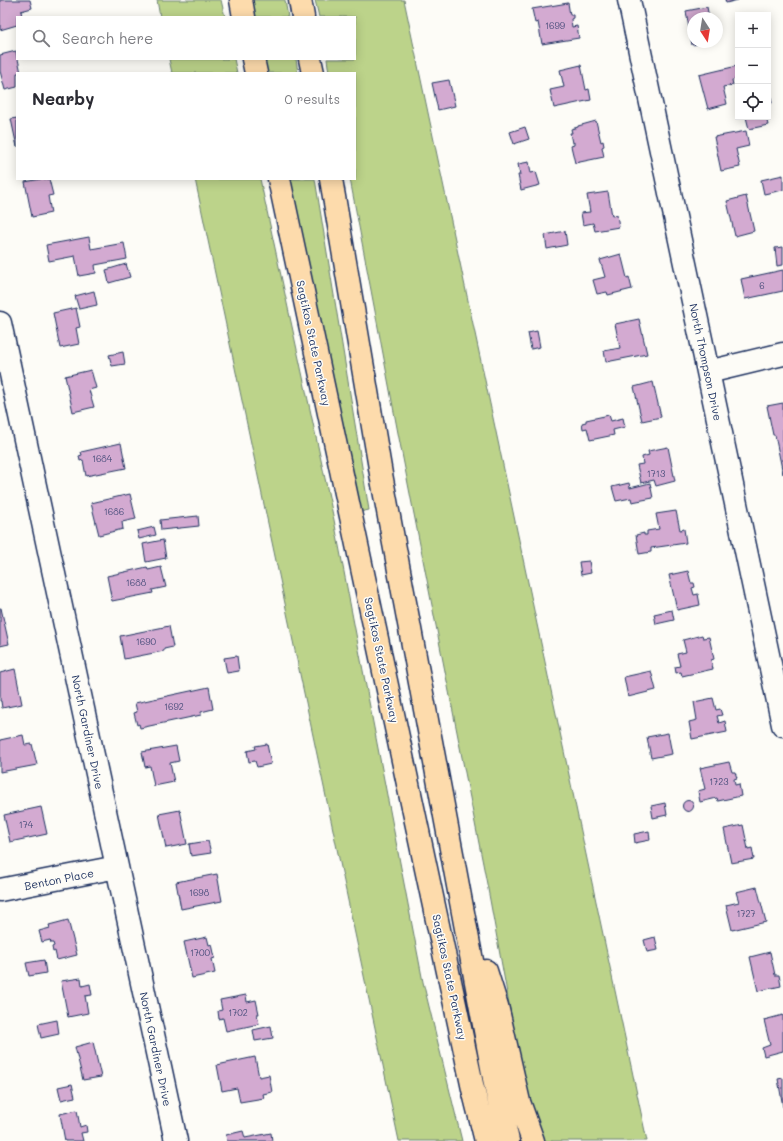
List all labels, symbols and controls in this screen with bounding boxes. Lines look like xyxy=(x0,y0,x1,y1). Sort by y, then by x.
north arrow xyxy=(687,12,723,48)
map controls xyxy=(735,12,771,120)
button: + xyxy=(735,12,771,48)
search box xyxy=(16,16,356,60)
house number: 1699 xyxy=(545,20,566,31)
icon: search xyxy=(30,27,52,49)
text: Search here xyxy=(62,28,153,48)
button: − xyxy=(735,48,771,84)
button: locate xyxy=(735,84,771,120)
text: Nearby xyxy=(32,87,94,109)
text: 0 results xyxy=(285,90,340,107)
street label: Sagtikos State Parkway xyxy=(293,279,335,407)
house number: 6 xyxy=(759,280,765,291)
street label: North Thompson Drive xyxy=(686,302,726,422)
house number: 1684 xyxy=(92,453,113,464)
house number: 1713 xyxy=(647,468,665,479)
house number: 1686 xyxy=(104,506,124,517)
house number: 1688 xyxy=(126,577,147,588)
street label: Sagtikos State Parkway xyxy=(361,596,403,724)
house number: 1690 xyxy=(136,636,157,647)
street label: North Gardiner Drive xyxy=(69,673,107,791)
house number: 1692 xyxy=(164,701,184,712)
house number: 1723 xyxy=(709,776,729,787)
house number: 174 xyxy=(19,819,34,830)
street label: Benton Place xyxy=(23,865,95,893)
house number: 1698 xyxy=(189,887,210,898)
house number: 1727 xyxy=(736,908,756,919)
street label: Sagtikos State Parkway xyxy=(429,913,471,1041)
house number: 1700 xyxy=(190,947,211,958)
street label: North Gardiner Drive xyxy=(137,990,175,1108)
house number: 1702 xyxy=(228,1007,248,1018)

